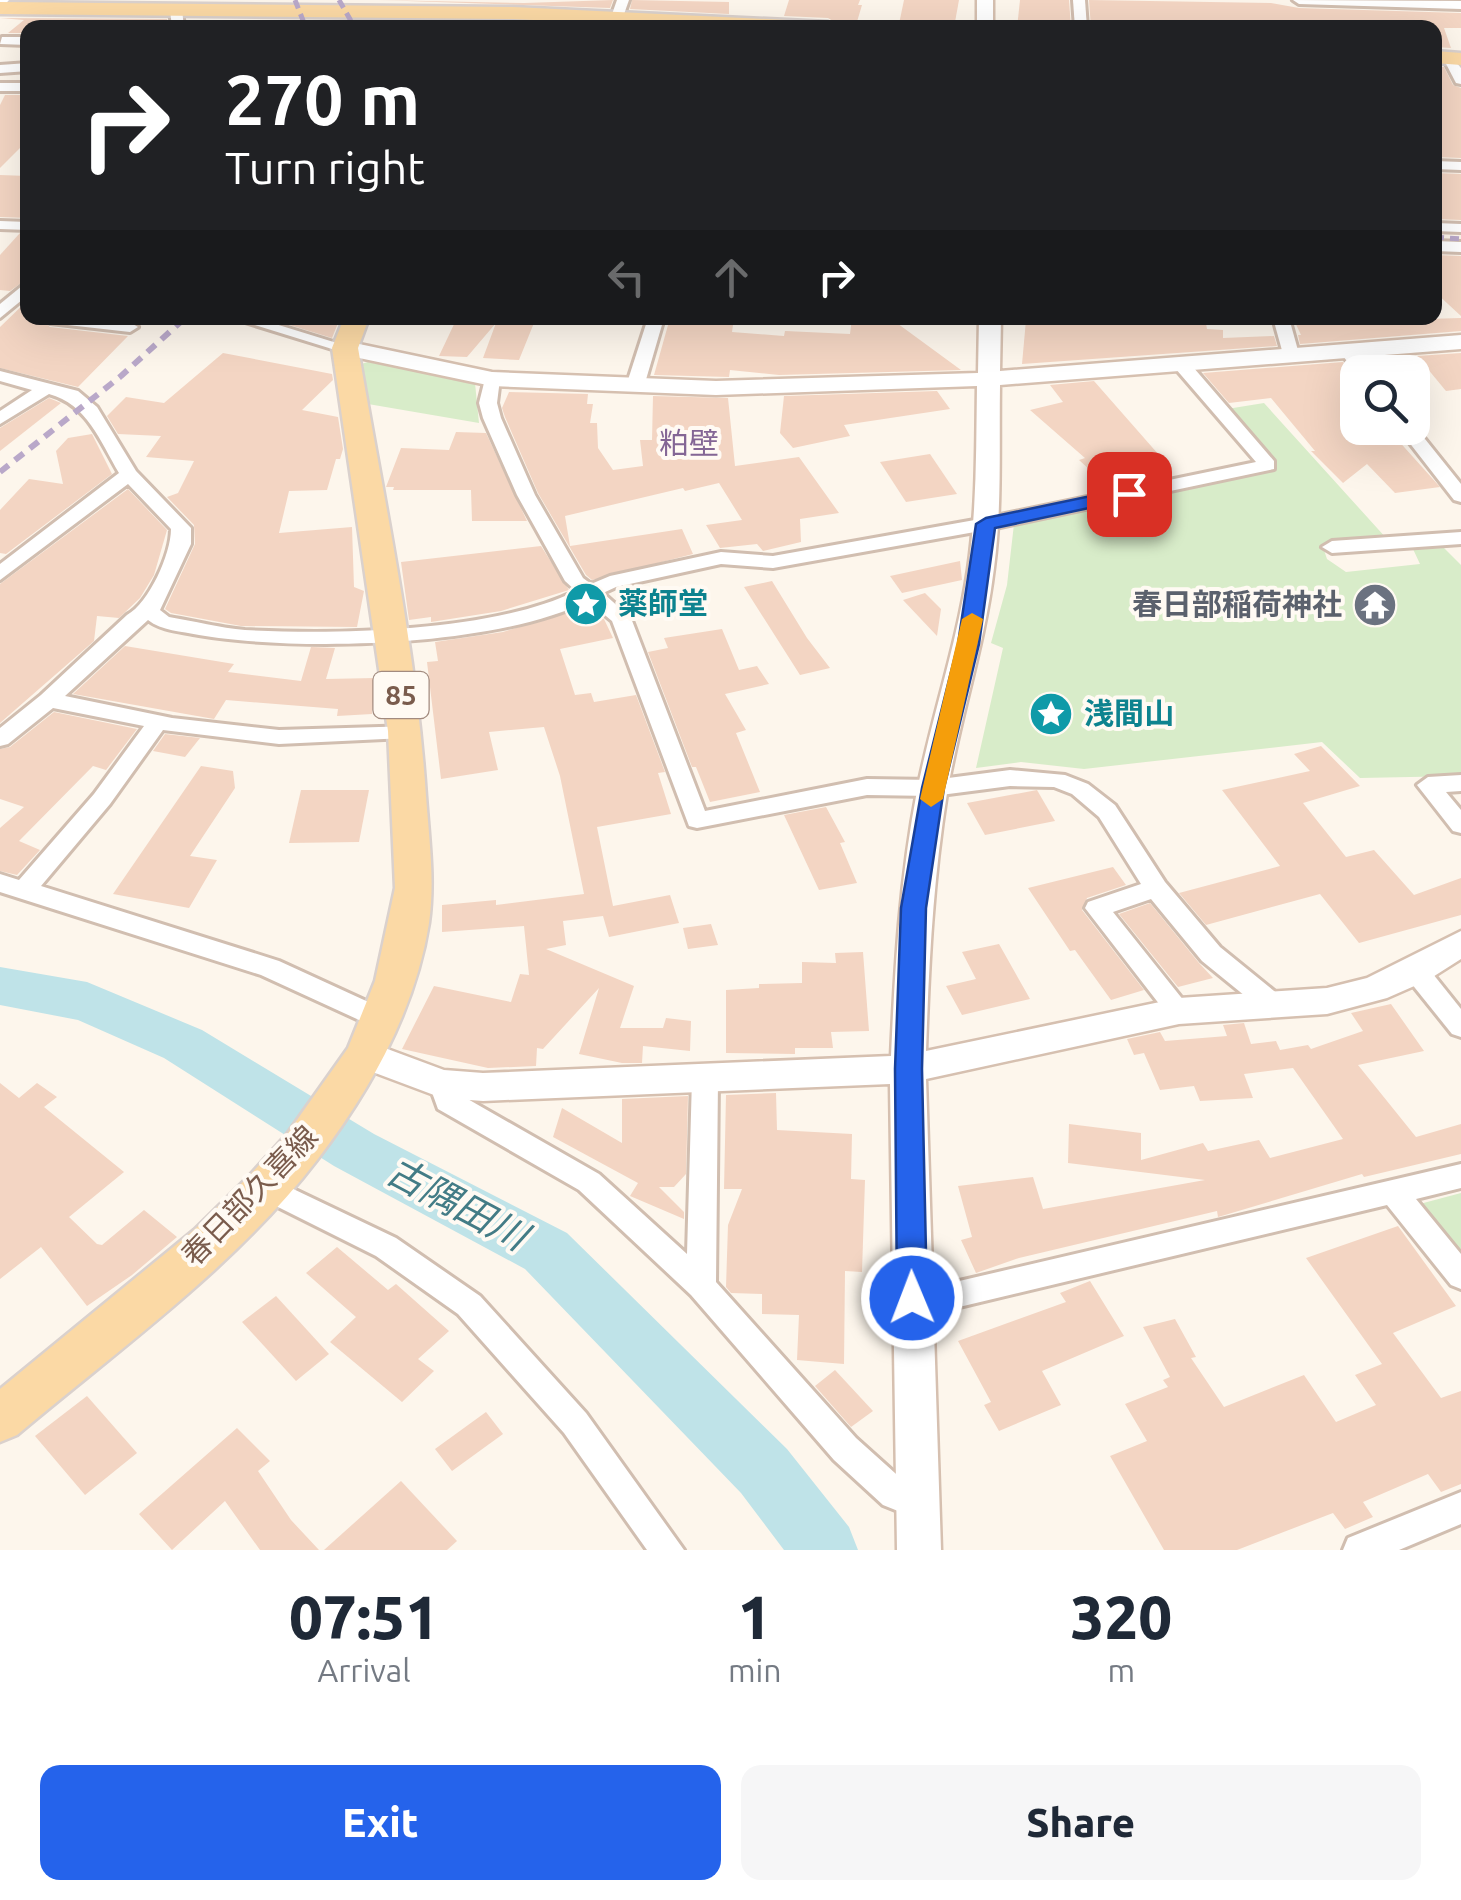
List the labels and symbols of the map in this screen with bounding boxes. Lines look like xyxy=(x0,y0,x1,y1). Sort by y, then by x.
district label: 粕壁 xyxy=(659,426,719,460)
pin xyxy=(1087,452,1172,537)
place icon: 薬師堂 xyxy=(563,581,609,627)
temple icon: 春日部稲荷神社 xyxy=(1352,582,1398,628)
place label: 薬師堂 xyxy=(618,586,708,620)
place label: 春日部稲荷神社 xyxy=(1132,587,1342,621)
road number: 85 xyxy=(374,672,428,718)
place icon: 浅間山 xyxy=(1028,691,1074,737)
place label: 浅間山 xyxy=(1084,696,1174,730)
street label: 春日部久喜線 xyxy=(175,1119,324,1272)
water label: 古隅田川 xyxy=(380,1149,538,1259)
position arrow xyxy=(860,1246,964,1350)

